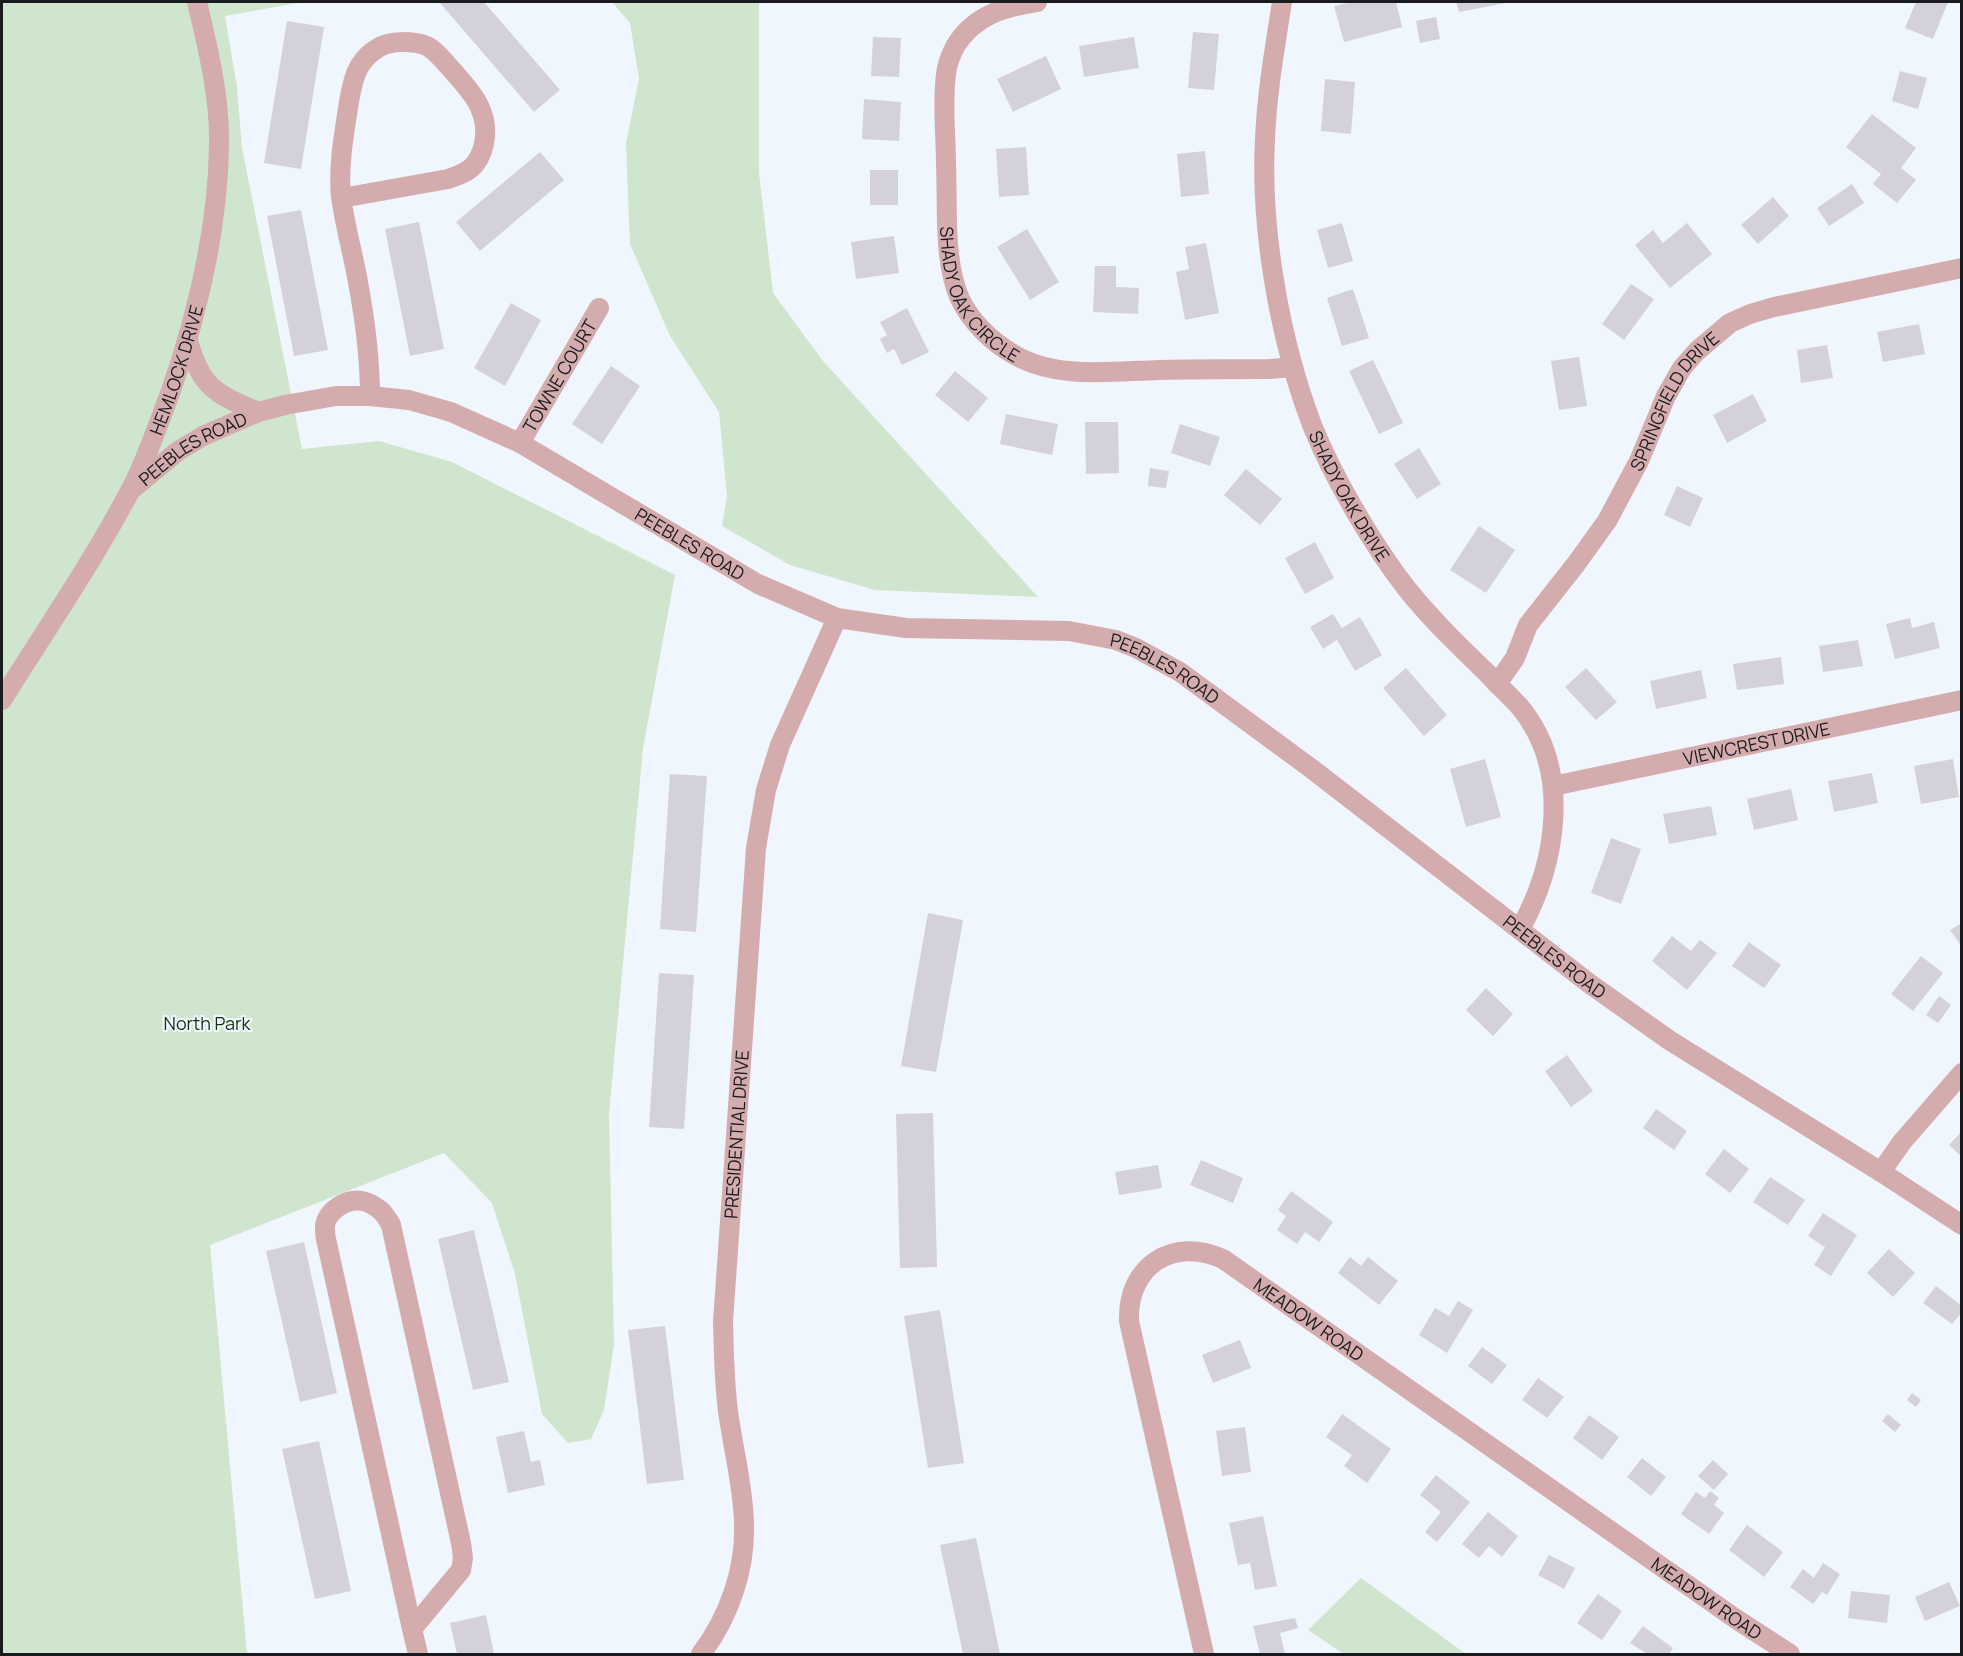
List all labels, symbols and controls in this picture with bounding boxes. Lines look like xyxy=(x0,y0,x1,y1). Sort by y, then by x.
street label: SHADY OAK CIRCLE xyxy=(935,226,1024,367)
street label: HEMLOCK DRIVE xyxy=(144,302,208,438)
street label: TOWNE COURT xyxy=(517,315,602,437)
street label: SPRINGFIELD DRIVE xyxy=(1624,326,1724,475)
street label: PEEBLES ROAD xyxy=(133,406,251,491)
street label: SHADY OAK DRIVE xyxy=(1304,427,1395,566)
street label: PEEBLES ROAD xyxy=(631,502,749,586)
street label: PEEBLES ROAD xyxy=(1108,627,1225,709)
street label: VIEWCREST DRIVE xyxy=(1681,716,1832,770)
street label: PEEBLES ROAD xyxy=(1498,909,1611,1004)
park label: North Park xyxy=(164,1011,251,1035)
street label: PRESIDENTIAL DRIVE xyxy=(718,1049,754,1220)
street label: MEADOW ROAD xyxy=(1249,1272,1369,1366)
street label: MEADOW ROAD xyxy=(1647,1551,1767,1645)

